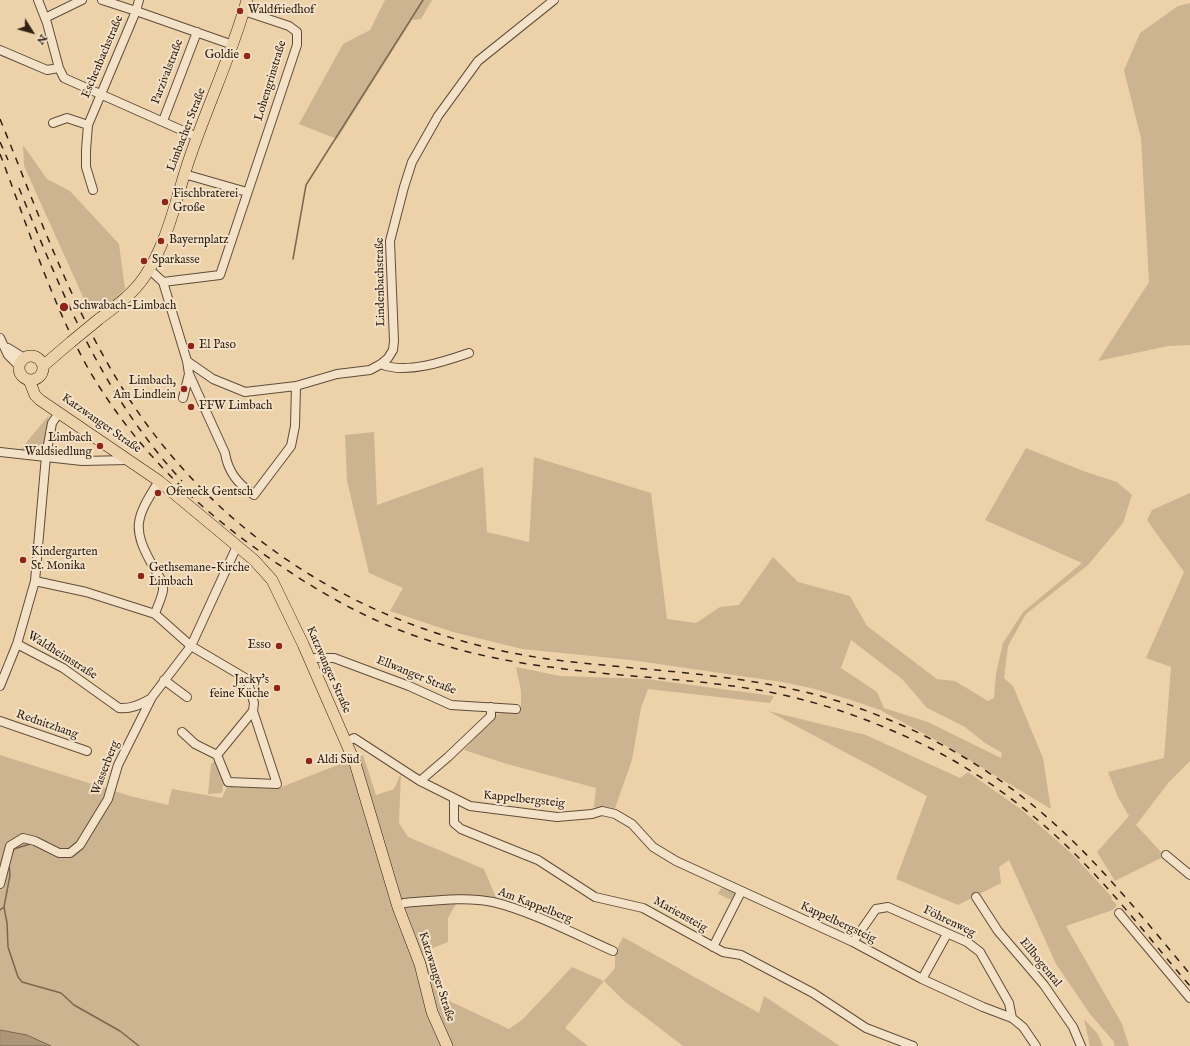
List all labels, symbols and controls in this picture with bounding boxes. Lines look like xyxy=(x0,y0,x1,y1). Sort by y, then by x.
place label: Waldfriedhof xyxy=(248,4,314,18)
marker: Waldfriedhof xyxy=(235,6,245,16)
north arrow xyxy=(12,12,52,52)
street label: Eschenbachstraße xyxy=(79,13,127,101)
text: N xyxy=(33,31,50,47)
street label: Parzivalstraße xyxy=(149,37,187,107)
street label: Lohengrinstraße xyxy=(252,39,290,123)
place label: Goldie xyxy=(205,49,239,63)
marker: Goldie xyxy=(242,51,252,61)
street label: Limbacher Straße xyxy=(164,86,210,174)
place label: Fischbraterei Große xyxy=(173,188,238,216)
marker: Fischbraterei Große xyxy=(160,197,170,207)
place label: Bayernplatz xyxy=(169,234,229,248)
marker: Bayernplatz xyxy=(156,236,166,246)
street label: Lindenbachstraße xyxy=(373,237,389,327)
place label: Sparkasse xyxy=(152,254,200,268)
marker: Sparkasse xyxy=(139,256,149,266)
place label: Schwabach-Limbach xyxy=(73,300,176,314)
marker: Schwabach-Limbach xyxy=(58,301,70,313)
place label: El Paso xyxy=(199,339,236,353)
marker: El Paso xyxy=(186,341,196,351)
place label: Limbach, Am Lindlein xyxy=(113,375,176,403)
marker: Limbach, Am Lindlein xyxy=(179,384,189,394)
street label: Katzwanger Straße xyxy=(59,391,143,457)
place label: FFW Limbach xyxy=(199,400,272,414)
marker: FFW Limbach xyxy=(186,402,196,412)
place label: Limbach Waldsiedlung xyxy=(25,432,92,460)
marker: Limbach Waldsiedlung xyxy=(95,441,105,451)
place label: Ofeneck Gentsch xyxy=(166,486,253,500)
marker: Ofeneck Gentsch xyxy=(153,488,163,498)
place label: Kindergarten St. Monika xyxy=(31,546,98,574)
marker: Kindergarten St. Monika xyxy=(18,555,28,565)
place label: Gethsemane-Kirche Limbach xyxy=(149,562,250,590)
marker: Gethsemane-Kirche Limbach xyxy=(136,571,146,581)
street label: Katzwanger Straße xyxy=(302,624,354,716)
street label: Waldheimstraße xyxy=(24,629,100,683)
place label: Esso xyxy=(248,639,271,653)
marker: Esso xyxy=(274,641,284,651)
street label: Ellwanger Straße xyxy=(374,653,458,699)
place label: Jacky's feine Küche xyxy=(210,674,269,702)
marker: Jacky's feine Küche xyxy=(272,683,282,693)
street label: Rednitzhang xyxy=(14,708,80,742)
street label: Wasserberg xyxy=(89,739,123,797)
place label: Aldi Süd xyxy=(317,754,359,768)
marker: Aldi Süd xyxy=(304,756,314,766)
street label: Kappelbergsteig xyxy=(482,789,566,811)
street label: Am Kappelberg xyxy=(496,885,574,927)
street label: Mariensteig xyxy=(650,894,710,936)
street label: Kappelbergsteig xyxy=(798,899,878,947)
street label: Föhrenweg xyxy=(921,903,977,941)
street label: Katzwanger Straße xyxy=(415,930,457,1024)
street label: Ellbogental xyxy=(1016,936,1064,990)

